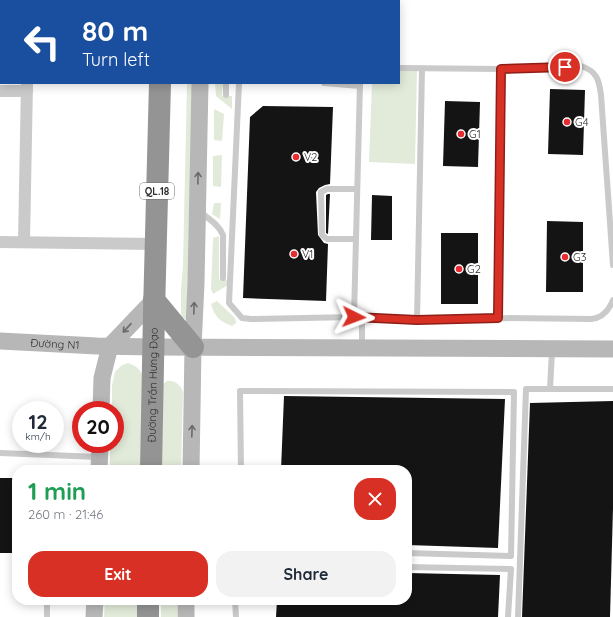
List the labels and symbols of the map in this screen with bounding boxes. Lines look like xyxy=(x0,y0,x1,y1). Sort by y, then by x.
pin xyxy=(548,50,582,84)
place label: G4 xyxy=(575,115,589,129)
marker: G4 xyxy=(562,117,572,127)
place label: G1 xyxy=(469,127,481,141)
marker: G1 xyxy=(456,129,466,139)
place label: V2 xyxy=(304,150,317,164)
marker: V2 xyxy=(291,152,301,162)
one-way arrow xyxy=(194,172,202,185)
road number: QL.18 xyxy=(140,183,174,199)
place label: V1 xyxy=(302,247,313,261)
marker: V1 xyxy=(289,249,299,259)
place label: G3 xyxy=(573,250,587,264)
marker: G3 xyxy=(560,252,570,262)
place label: G2 xyxy=(467,262,481,276)
marker: G2 xyxy=(454,264,464,274)
position arrow xyxy=(333,296,375,338)
one-way arrow xyxy=(191,302,198,315)
one-way arrow xyxy=(122,323,132,333)
street label: Đường Trần Hưng Đạo xyxy=(145,327,161,443)
street label: Đường N1 xyxy=(30,336,80,352)
speed limit sign: 20 xyxy=(72,401,124,453)
one-way arrow xyxy=(188,425,195,438)

